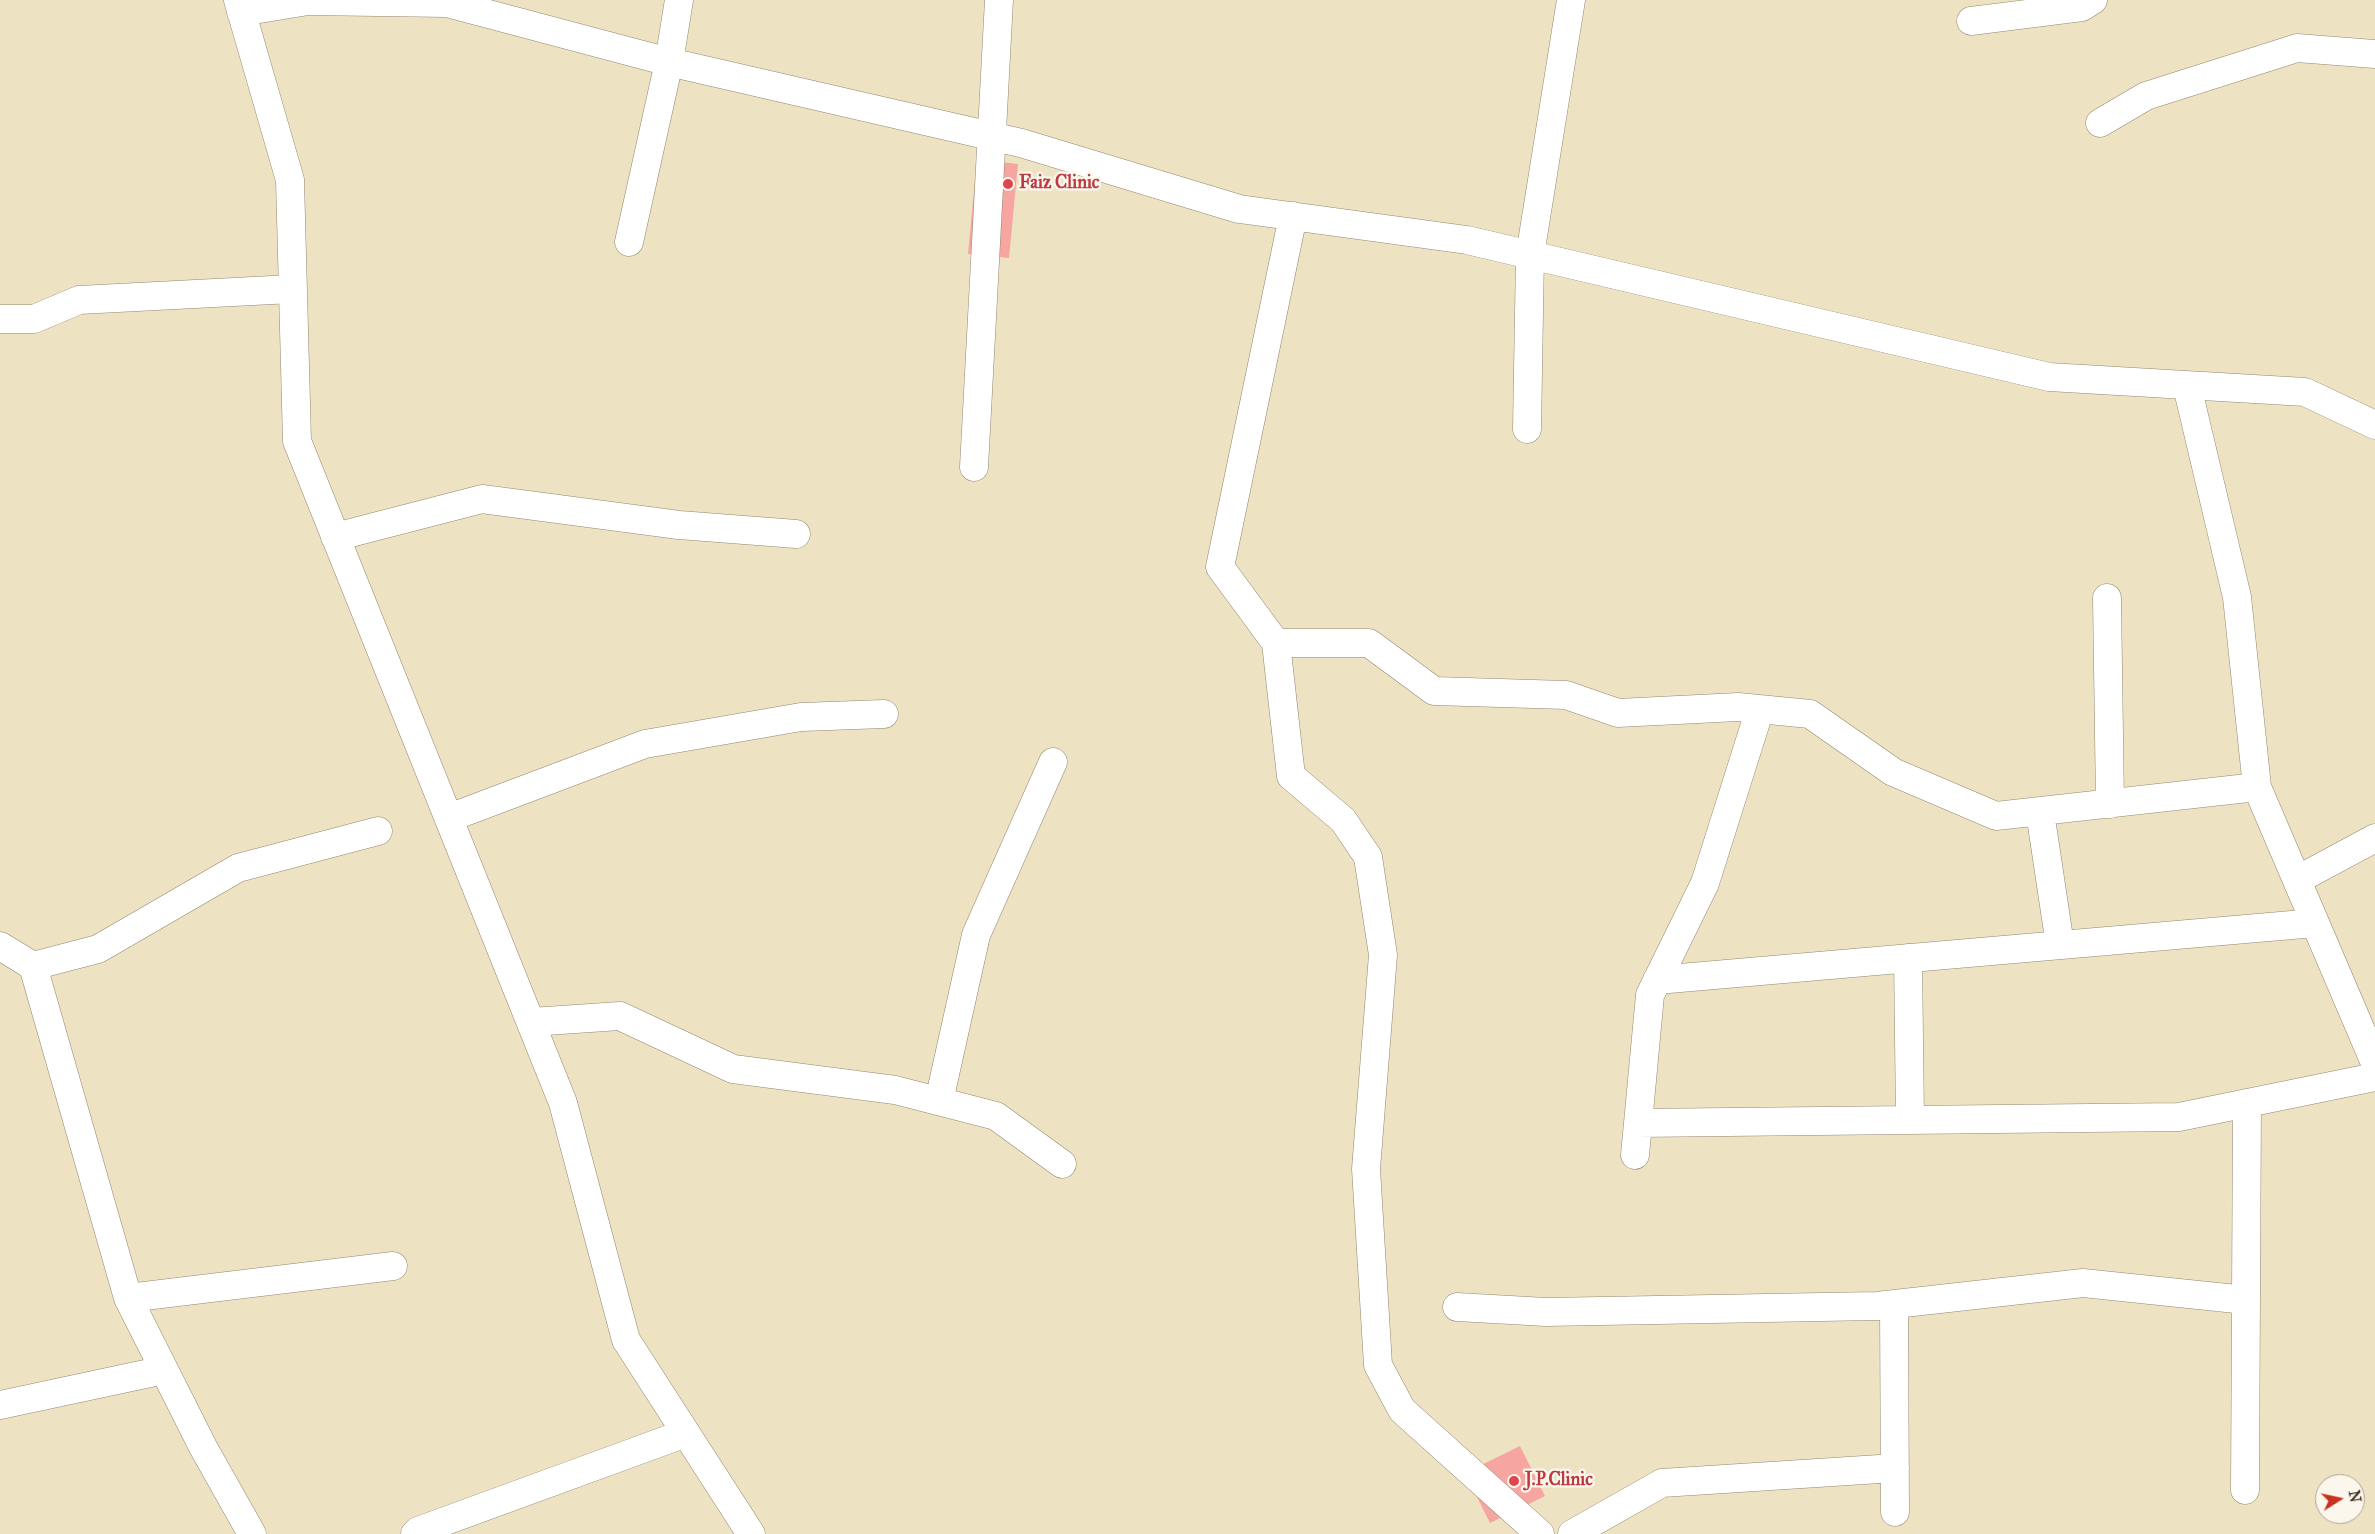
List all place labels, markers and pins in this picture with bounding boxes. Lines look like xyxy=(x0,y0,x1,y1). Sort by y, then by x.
place label: Faiz Clinic xyxy=(1019,173,1099,195)
marker: Faiz Clinic xyxy=(1001,177,1015,191)
place label: J.P.Clinic xyxy=(1525,1470,1593,1492)
marker: J.P.Clinic xyxy=(1507,1474,1521,1488)

